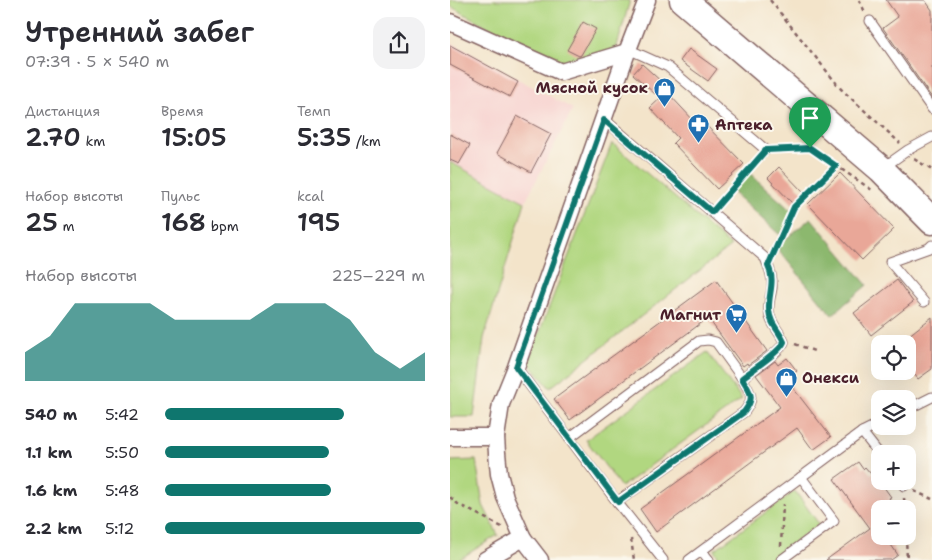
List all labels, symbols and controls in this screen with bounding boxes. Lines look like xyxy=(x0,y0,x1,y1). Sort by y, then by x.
text: Утренний забег xyxy=(25,13,254,51)
button: share xyxy=(373,17,425,69)
text: 07:39 · 5 × 540 m xyxy=(25,51,169,72)
shop icon: Мясной кусок xyxy=(652,76,676,107)
place label: Мясной кусок xyxy=(535,78,649,98)
pin xyxy=(789,97,831,148)
text: Дистанция xyxy=(25,102,100,120)
text: Время xyxy=(161,102,204,120)
text: Темп xyxy=(297,102,331,120)
icon: arrive xyxy=(796,104,824,132)
pharmacy icon: Аптека xyxy=(687,113,711,144)
place label: Аптека xyxy=(715,115,773,135)
text: 2.70 xyxy=(25,120,81,154)
text: 15:05 xyxy=(161,120,227,154)
text: 5:35 xyxy=(297,120,351,154)
text: km xyxy=(81,132,105,150)
text: /km xyxy=(351,132,381,150)
text: Набор высоты xyxy=(25,187,123,205)
text: Пульс xyxy=(161,187,200,205)
text: kcal xyxy=(297,187,324,205)
text: 25 xyxy=(25,205,58,239)
text: 168 xyxy=(161,205,206,239)
text: 195 xyxy=(297,205,340,239)
text: m xyxy=(58,217,75,235)
text: bpm xyxy=(206,217,239,235)
text: Набор высоты xyxy=(25,265,137,286)
text: 225–229 m xyxy=(332,265,425,286)
supermarket icon: Магнит xyxy=(725,303,749,334)
place label: Магнит xyxy=(660,305,721,325)
map controls xyxy=(871,335,916,545)
button: locate xyxy=(871,335,916,380)
shop icon: Онекси xyxy=(774,366,798,397)
place label: Онекси xyxy=(802,368,860,388)
button: layers xyxy=(871,390,916,435)
text: 540 m xyxy=(25,404,77,425)
text: 5:42 xyxy=(105,404,139,425)
text: 1.1 km xyxy=(25,442,72,463)
text: 5:50 xyxy=(105,442,139,463)
button: + xyxy=(871,445,916,490)
text: 1.6 km xyxy=(25,480,77,501)
text: 5:48 xyxy=(105,480,140,501)
button: − xyxy=(871,500,916,545)
text: 2.2 km xyxy=(25,518,82,539)
text: 5:12 xyxy=(105,518,135,539)

